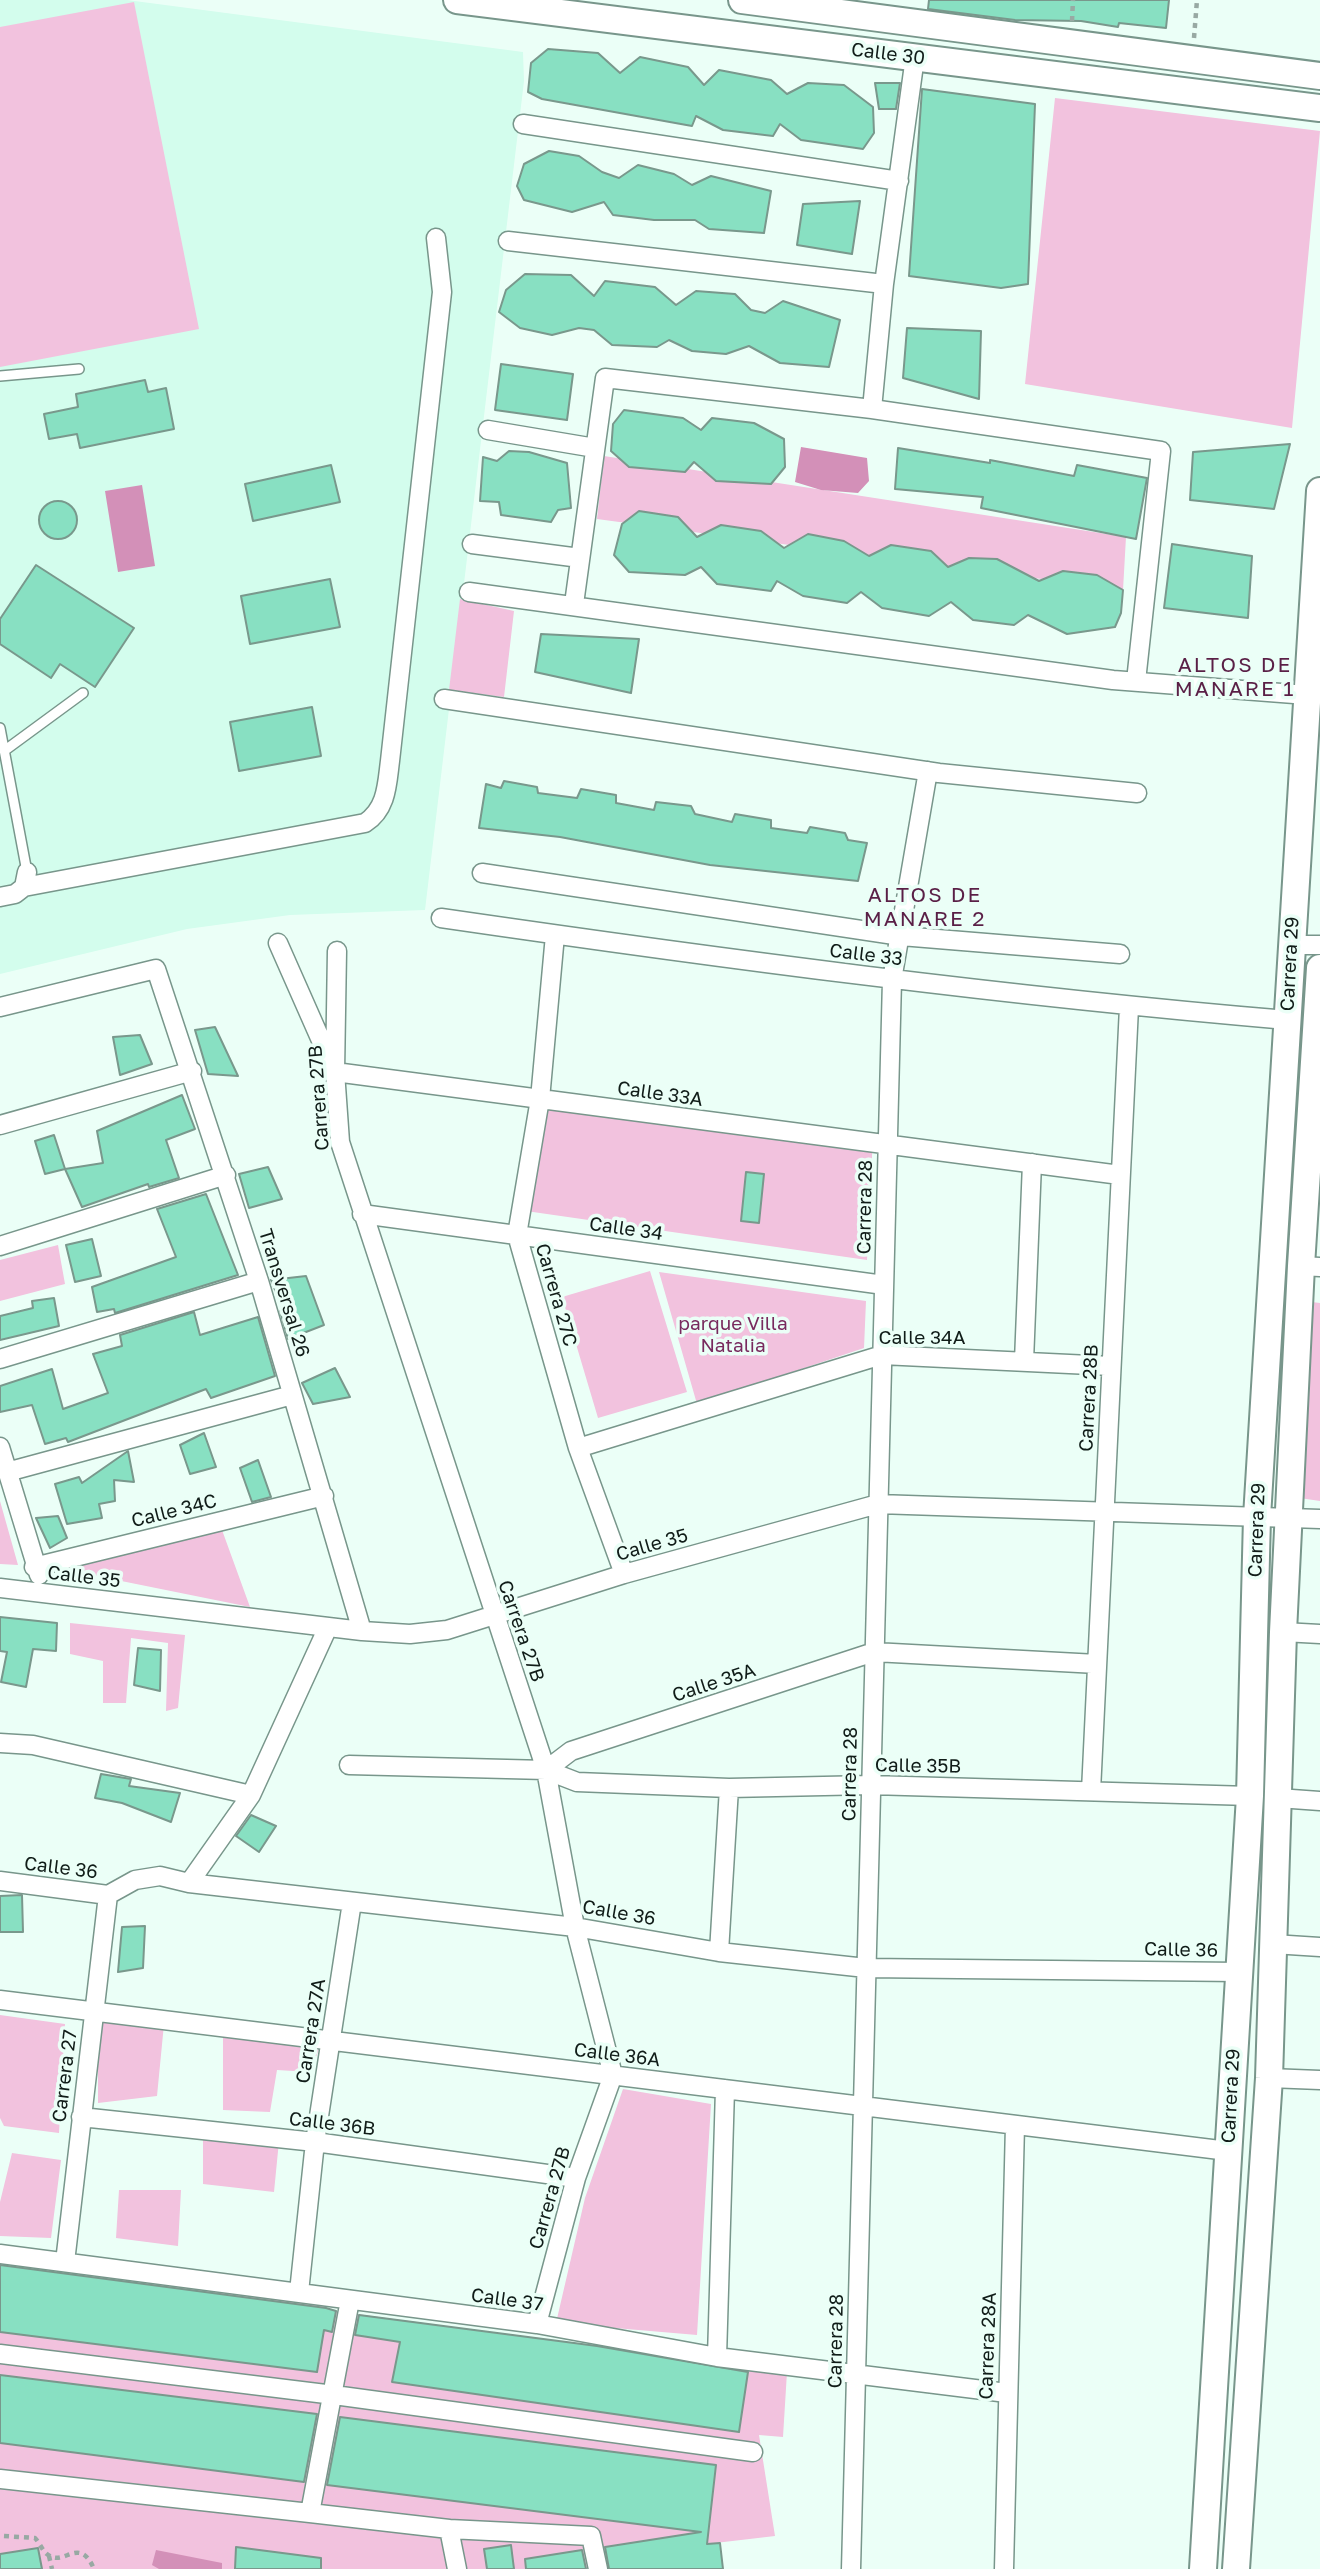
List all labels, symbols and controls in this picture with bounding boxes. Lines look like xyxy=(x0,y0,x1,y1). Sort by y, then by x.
street label: Calle 30 xyxy=(850,38,926,70)
district label: ALTOS DE MANARE 1 xyxy=(1176,652,1294,702)
district label: ALTOS DE MANARE 2 xyxy=(865,882,985,932)
street label: Carrera 29 xyxy=(1276,916,1304,1012)
street label: Calle 33 xyxy=(828,939,904,971)
street label: Carrera 27B xyxy=(304,1044,334,1152)
street label: Calle 33A xyxy=(616,1077,704,1111)
street label: Carrera 28 xyxy=(853,1159,877,1255)
street label: Calle 34 xyxy=(588,1213,664,1245)
street label: Transversal 26 xyxy=(254,1226,314,1360)
street label: Carrera 27C xyxy=(530,1241,582,1349)
park label: parque Villa Natalia xyxy=(678,1313,788,1357)
street label: Calle 34A xyxy=(879,1327,965,1349)
street label: Carrera 28B xyxy=(1075,1344,1103,1452)
street label: Carrera 29 xyxy=(1244,1482,1270,1578)
street label: Calle 34C xyxy=(129,1489,219,1533)
street label: Calle 35 xyxy=(614,1524,690,1566)
street label: Calle 35 xyxy=(46,1561,122,1593)
street label: Carrera 27B xyxy=(493,1577,549,1685)
street label: Calle 35A xyxy=(669,1659,759,1707)
street label: Carrera 28 xyxy=(838,1726,862,1822)
street label: Calle 35B xyxy=(875,1754,961,1778)
street label: Calle 36 xyxy=(23,1852,99,1884)
street label: Calle 36 xyxy=(581,1895,657,1931)
street label: Calle 36 xyxy=(1144,1938,1218,1962)
street label: Carrera 27A xyxy=(291,1977,331,2085)
street label: Carrera 27 xyxy=(48,2028,82,2124)
street label: Calle 36A xyxy=(573,2038,661,2072)
street label: Carrera 29 xyxy=(1217,2048,1245,2144)
street label: Calle 36B xyxy=(288,2107,376,2141)
street label: Carrera 27B xyxy=(524,2144,576,2252)
street label: Calle 37 xyxy=(469,2284,545,2316)
street label: Carrera 28A xyxy=(975,2292,1001,2400)
street label: Carrera 28 xyxy=(824,2293,848,2389)

